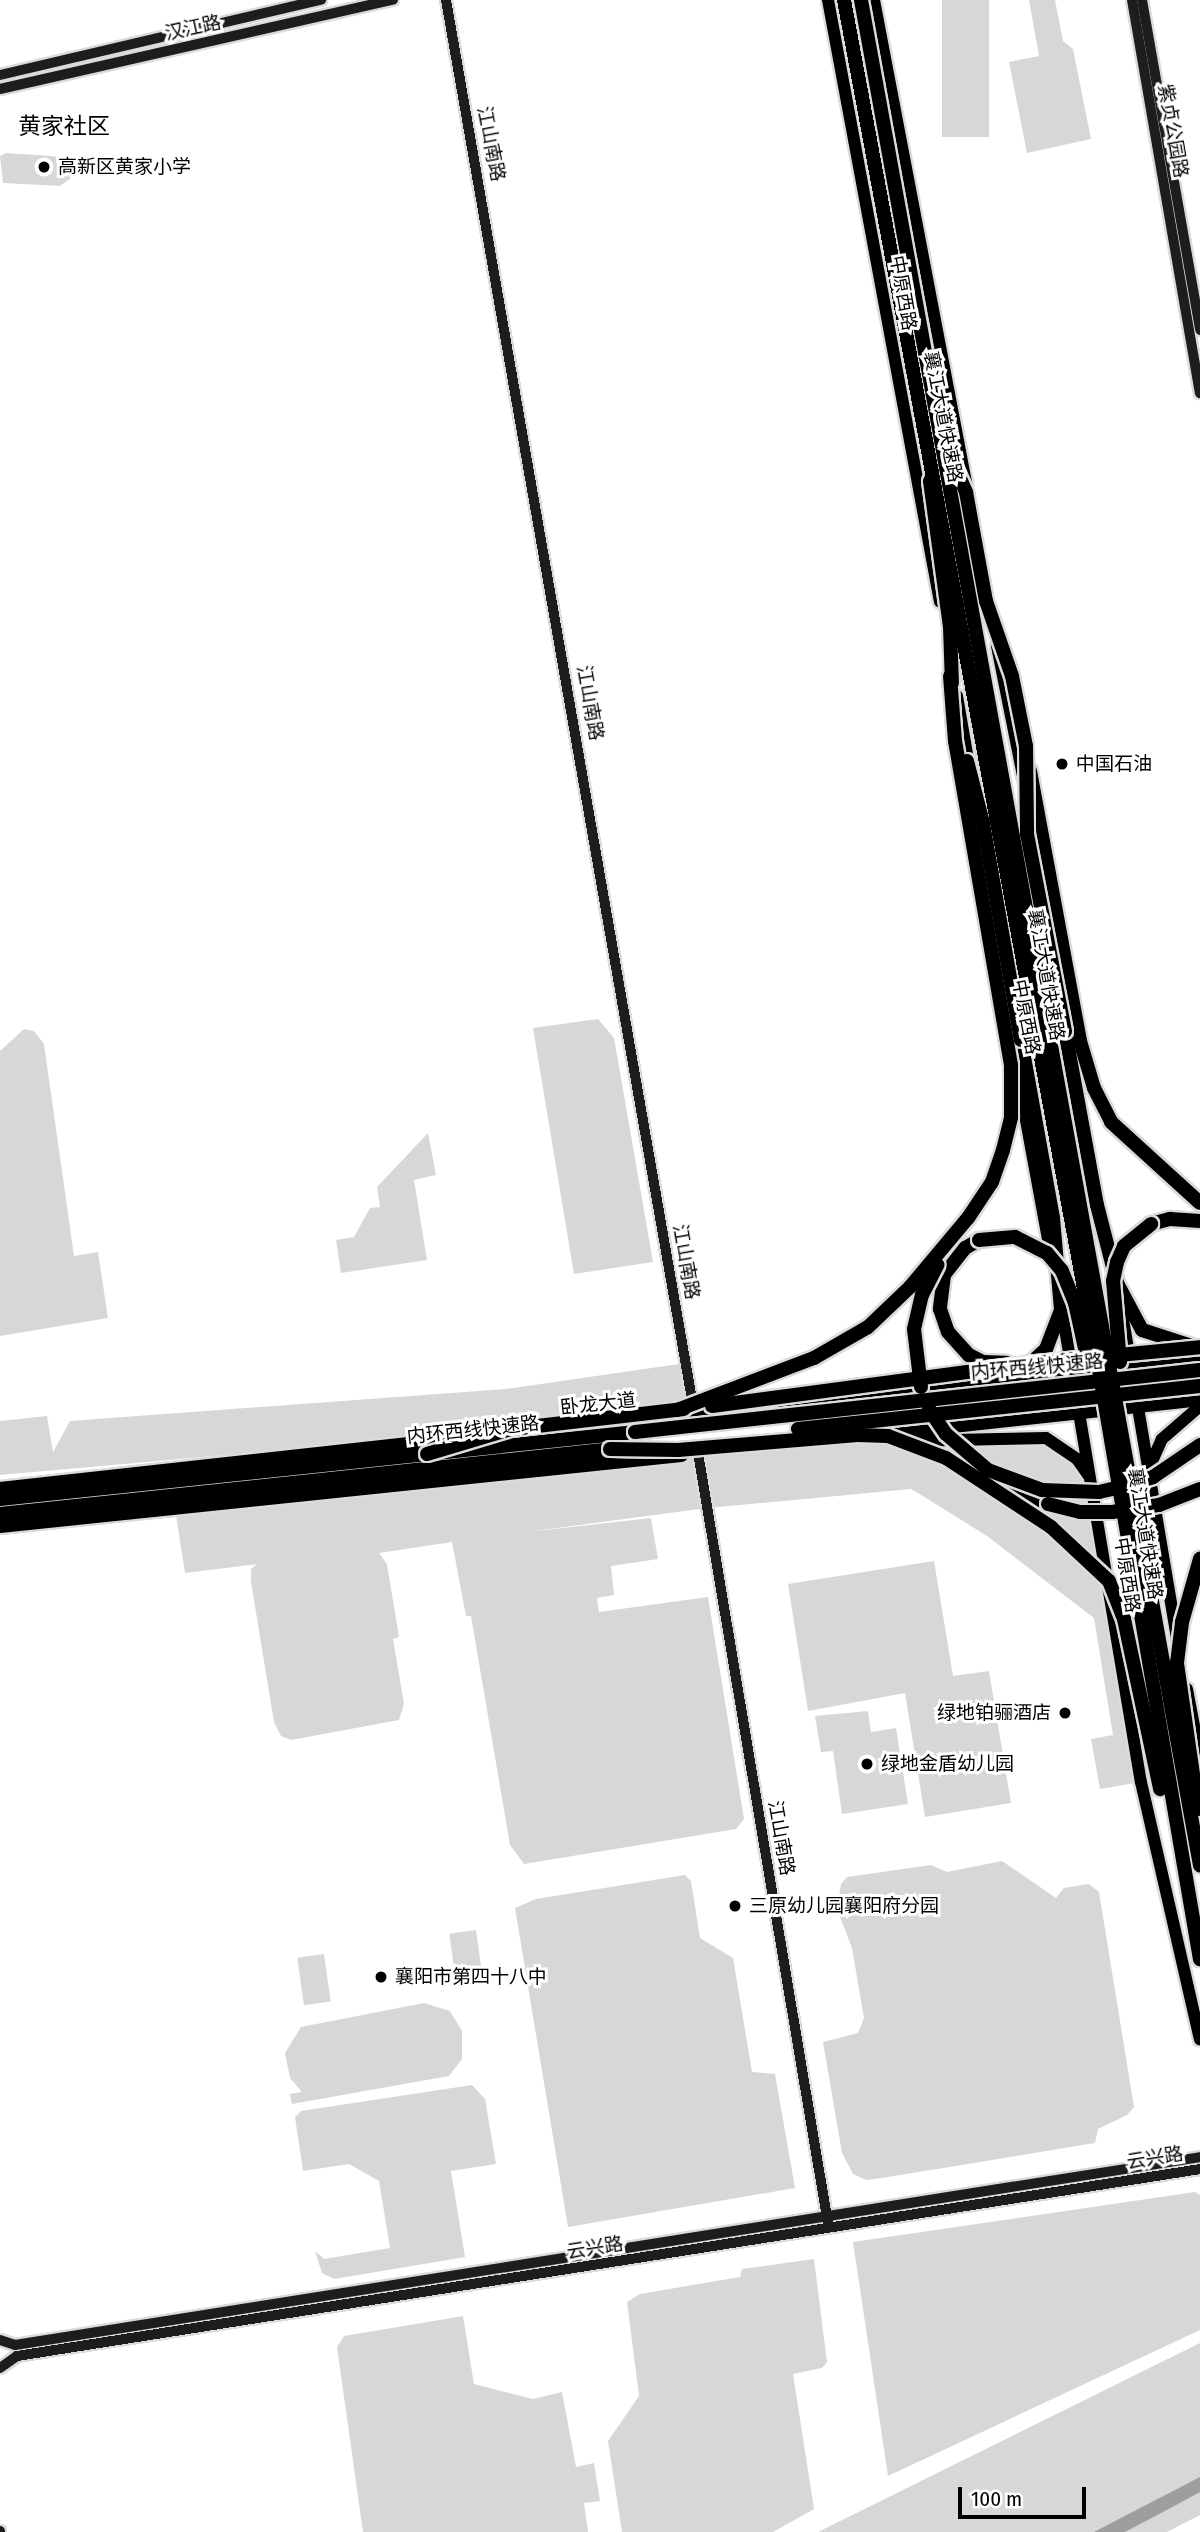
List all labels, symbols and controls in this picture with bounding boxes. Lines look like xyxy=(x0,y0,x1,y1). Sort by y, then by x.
street label: 汉江路 xyxy=(163,11,223,45)
street label: 紫贞公园路 xyxy=(1154,82,1192,180)
street label: 江山南路 xyxy=(473,105,509,183)
district label: 黄家社区 xyxy=(18,112,110,140)
place label: 高新区黄家小学 xyxy=(58,156,191,178)
marker: 高新区黄家小学 xyxy=(36,159,52,175)
street label: 中原西路 xyxy=(885,254,921,332)
street label: 襄江大道快速路 xyxy=(919,350,967,484)
street label: 江山南路 xyxy=(572,664,608,742)
place label: 中国石油 xyxy=(1076,753,1152,775)
marker: 中国石油 xyxy=(1054,756,1070,772)
street label: 襄江大道快速路 xyxy=(1023,908,1069,1042)
street label: 中原西路 xyxy=(1008,978,1044,1056)
street label: 江山南路 xyxy=(668,1223,704,1301)
street label: 内环西线快速路 xyxy=(970,1350,1104,1384)
street label: 卧龙大道 xyxy=(559,1389,637,1419)
street label: 内环西线快速路 xyxy=(406,1412,540,1448)
street label: 襄江大道快速路 xyxy=(1123,1467,1167,1601)
street label: 中原西路 xyxy=(1110,1536,1144,1614)
place label: 绿地铂骊酒店 xyxy=(937,1702,1051,1724)
marker: 绿地铂骊酒店 xyxy=(1057,1705,1073,1721)
place label: 绿地金盾幼儿园 xyxy=(881,1753,1014,1775)
marker: 绿地金盾幼儿园 xyxy=(859,1756,875,1772)
street label: 江山南路 xyxy=(763,1799,799,1877)
place label: 三原幼儿园襄阳府分园 xyxy=(749,1895,939,1917)
marker: 三原幼儿园襄阳府分园 xyxy=(727,1898,743,1914)
place label: 襄阳市第四十八中 xyxy=(395,1966,547,1988)
marker: 襄阳市第四十八中 xyxy=(373,1969,389,1985)
street label: 云兴路 xyxy=(1125,2142,1185,2174)
street label: 云兴路 xyxy=(565,2232,625,2264)
scale bar xyxy=(962,2472,1090,2516)
text: 100 m xyxy=(971,2486,1022,2512)

